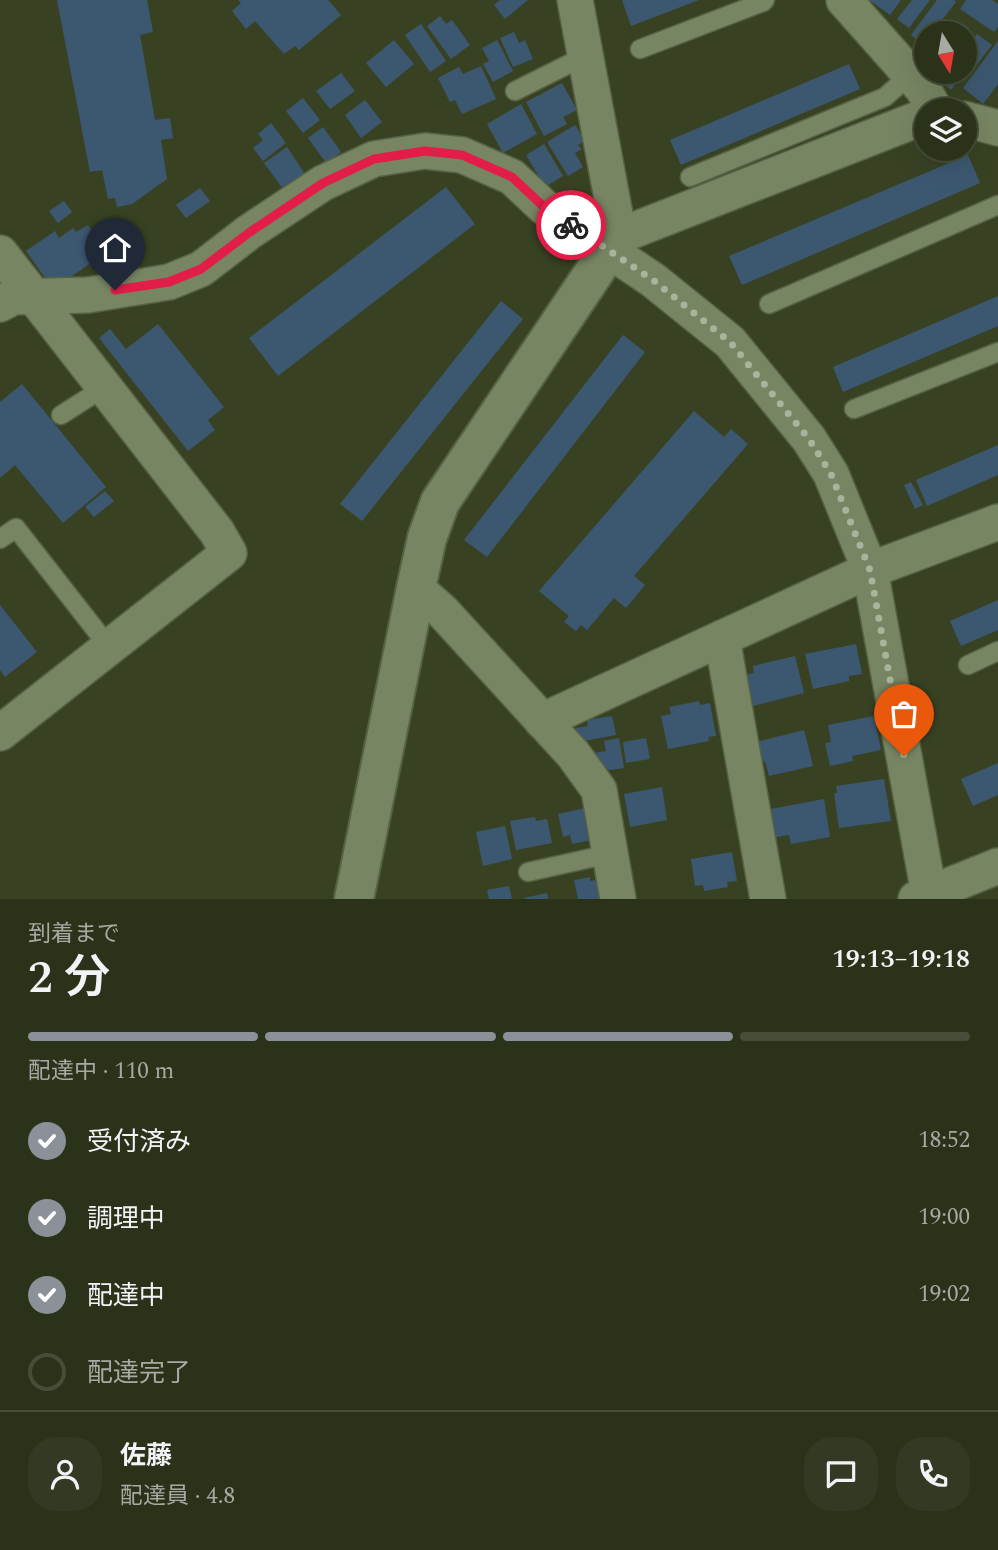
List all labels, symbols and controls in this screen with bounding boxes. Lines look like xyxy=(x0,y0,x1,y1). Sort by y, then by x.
north arrow xyxy=(914,21,976,84)
map controls xyxy=(914,21,977,161)
button: layers xyxy=(914,98,977,161)
courier xyxy=(536,190,606,260)
icon: bike xyxy=(552,206,590,244)
pin xyxy=(85,218,145,290)
icon: home xyxy=(96,229,134,267)
pin xyxy=(874,684,934,756)
icon: bag xyxy=(885,695,923,733)
text: 到着まで xyxy=(28,917,120,952)
text: 19:13–19:18 xyxy=(832,939,970,979)
text: 2 分 xyxy=(28,943,110,1013)
text: 配達中 · 110 m xyxy=(28,1054,174,1089)
icon: check xyxy=(28,1122,66,1160)
text: 受付済み xyxy=(87,1122,191,1162)
text: 18:52 xyxy=(918,1123,970,1158)
icon: check xyxy=(28,1199,66,1237)
text: 調理中 xyxy=(87,1199,165,1239)
text: 19:00 xyxy=(918,1200,970,1235)
icon: check xyxy=(28,1276,66,1314)
text: 配達中 xyxy=(87,1276,165,1316)
text: 19:02 xyxy=(918,1277,970,1312)
text: 配達完了 xyxy=(87,1353,191,1393)
text: 佐藤 xyxy=(120,1436,172,1476)
button: person xyxy=(28,1437,102,1511)
button: chat xyxy=(804,1437,878,1511)
button: phone xyxy=(896,1437,970,1511)
text: 配達員 · 4.8 xyxy=(120,1479,235,1514)

